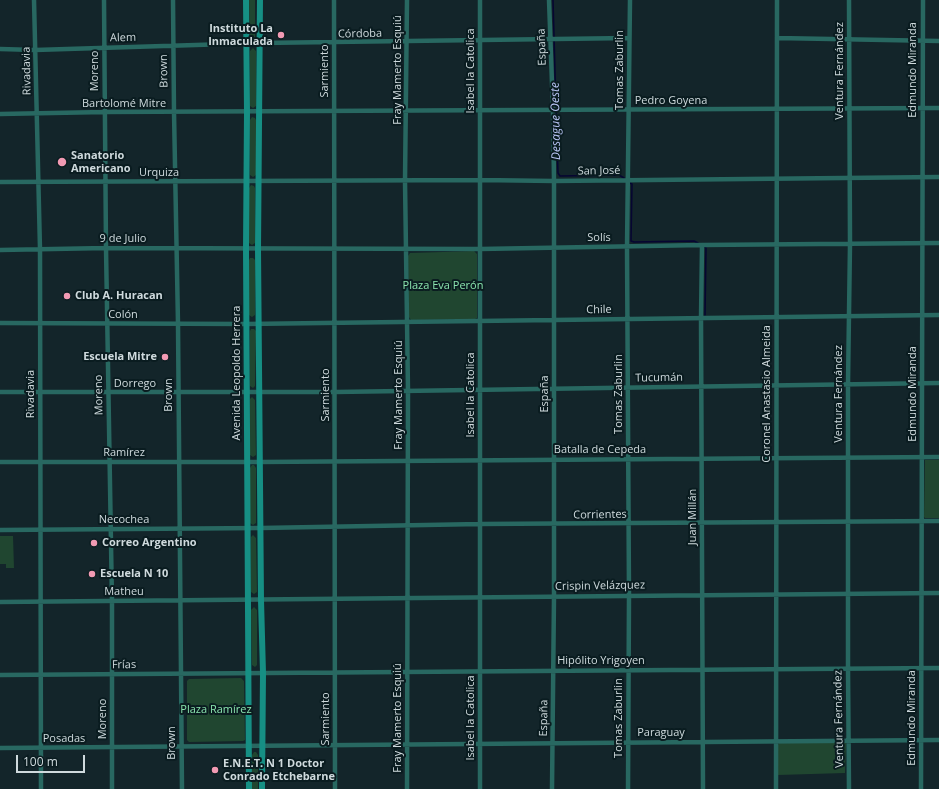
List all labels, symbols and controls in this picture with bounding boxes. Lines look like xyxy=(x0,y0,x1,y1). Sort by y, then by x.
street label: Fray Mamerto Esquiú xyxy=(391,15,405,125)
place label: Instituto La Inmaculada xyxy=(208,22,273,48)
street label: Ventura Fernández xyxy=(833,22,847,120)
street label: Edmundo Miranda xyxy=(906,22,920,118)
street label: Córdoba xyxy=(338,27,382,41)
street label: Isabel la Catolica xyxy=(464,28,478,114)
street label: España xyxy=(535,28,549,66)
marker: Instituto La Inmaculada xyxy=(276,30,286,40)
street label: Tomas Zaburlin xyxy=(613,30,627,110)
street label: Alem xyxy=(110,31,136,45)
street label: Sarmiento xyxy=(318,44,332,98)
street label: Rivadavia xyxy=(20,47,34,95)
street label: Moreno xyxy=(88,51,102,91)
street label: Brown xyxy=(157,54,171,88)
water label: Desague Oeste xyxy=(548,82,564,160)
street label: Pedro Goyena xyxy=(635,94,707,108)
street label: Bartolomé Mitre xyxy=(82,97,166,111)
place label: Sanatorio Americano xyxy=(71,149,131,175)
marker: Sanatorio Americano xyxy=(56,156,68,168)
street label: San José xyxy=(578,164,620,178)
street label: Urquiza xyxy=(139,166,179,180)
street label: Solís xyxy=(587,231,611,245)
street label: 9 de Julio xyxy=(100,232,146,246)
park label: Plaza Eva Perón xyxy=(403,279,483,293)
place label: Club A. Huracan xyxy=(75,289,163,303)
marker: Club A. Huracan xyxy=(62,291,72,301)
street label: Chile xyxy=(586,303,612,317)
street label: Avenida Leopoldo Herrera xyxy=(230,306,244,440)
street label: Colón xyxy=(108,308,138,322)
street label: Coronel Anastasio Almeida xyxy=(760,325,774,463)
street label: Fray Mamerto Esquiú xyxy=(392,340,406,450)
street label: Ventura Fernández xyxy=(832,345,846,443)
street label: Edmundo Miranda xyxy=(906,346,920,442)
place label: Escuela Mitre xyxy=(83,350,157,364)
marker: Escuela Mitre xyxy=(160,352,170,362)
street label: Isabel la Catolica xyxy=(464,352,478,438)
street label: Tomas Zaburlin xyxy=(612,354,626,434)
street label: Sarmiento xyxy=(319,368,333,422)
street label: Rivadavia xyxy=(24,370,38,418)
street label: Tucumán xyxy=(635,371,683,385)
street label: Moreno xyxy=(92,375,106,415)
street label: España xyxy=(538,375,552,413)
street label: Dorrego xyxy=(114,377,156,391)
street label: Brown xyxy=(162,378,176,412)
street label: Batalla de Cepeda xyxy=(554,443,646,457)
street label: Ramírez xyxy=(103,446,145,460)
street label: Juan Millán xyxy=(686,489,700,545)
street label: Corrientes xyxy=(573,508,627,522)
street label: Necochea xyxy=(99,513,149,527)
place label: Correo Argentino xyxy=(102,536,197,550)
marker: Correo Argentino xyxy=(89,538,99,548)
place label: Escuela N 10 xyxy=(100,567,168,581)
marker: Escuela N 10 xyxy=(87,569,97,579)
street label: Crispin Velázquez xyxy=(555,579,645,593)
street label: Matheu xyxy=(104,585,144,599)
street label: Hipólito Yrigoyen xyxy=(557,654,645,668)
street label: Frías xyxy=(112,658,136,672)
street label: Fray Mamerto Esquiú xyxy=(391,663,405,773)
street label: Ventura Fernández xyxy=(832,670,846,768)
street label: Edmundo Miranda xyxy=(905,670,919,766)
street label: Isabel la Catolica xyxy=(464,675,478,761)
street label: Tomas Zaburlin xyxy=(612,678,626,758)
street label: Sarmiento xyxy=(319,692,333,746)
street label: Moreno xyxy=(96,699,110,739)
street label: España xyxy=(537,699,551,737)
park label: Plaza Ramírez xyxy=(180,703,252,717)
street label: Brown xyxy=(165,726,179,760)
street label: Paraguay xyxy=(637,726,685,740)
street label: Posadas xyxy=(43,732,85,746)
scale bar xyxy=(18,747,87,773)
text: 100 m xyxy=(23,753,58,770)
place label: E.N.E.T. N 1 Doctor Conrado Etchebarne xyxy=(223,757,335,783)
marker: E.N.E.T. N 1 Doctor Conrado Etchebarne xyxy=(210,765,220,775)

